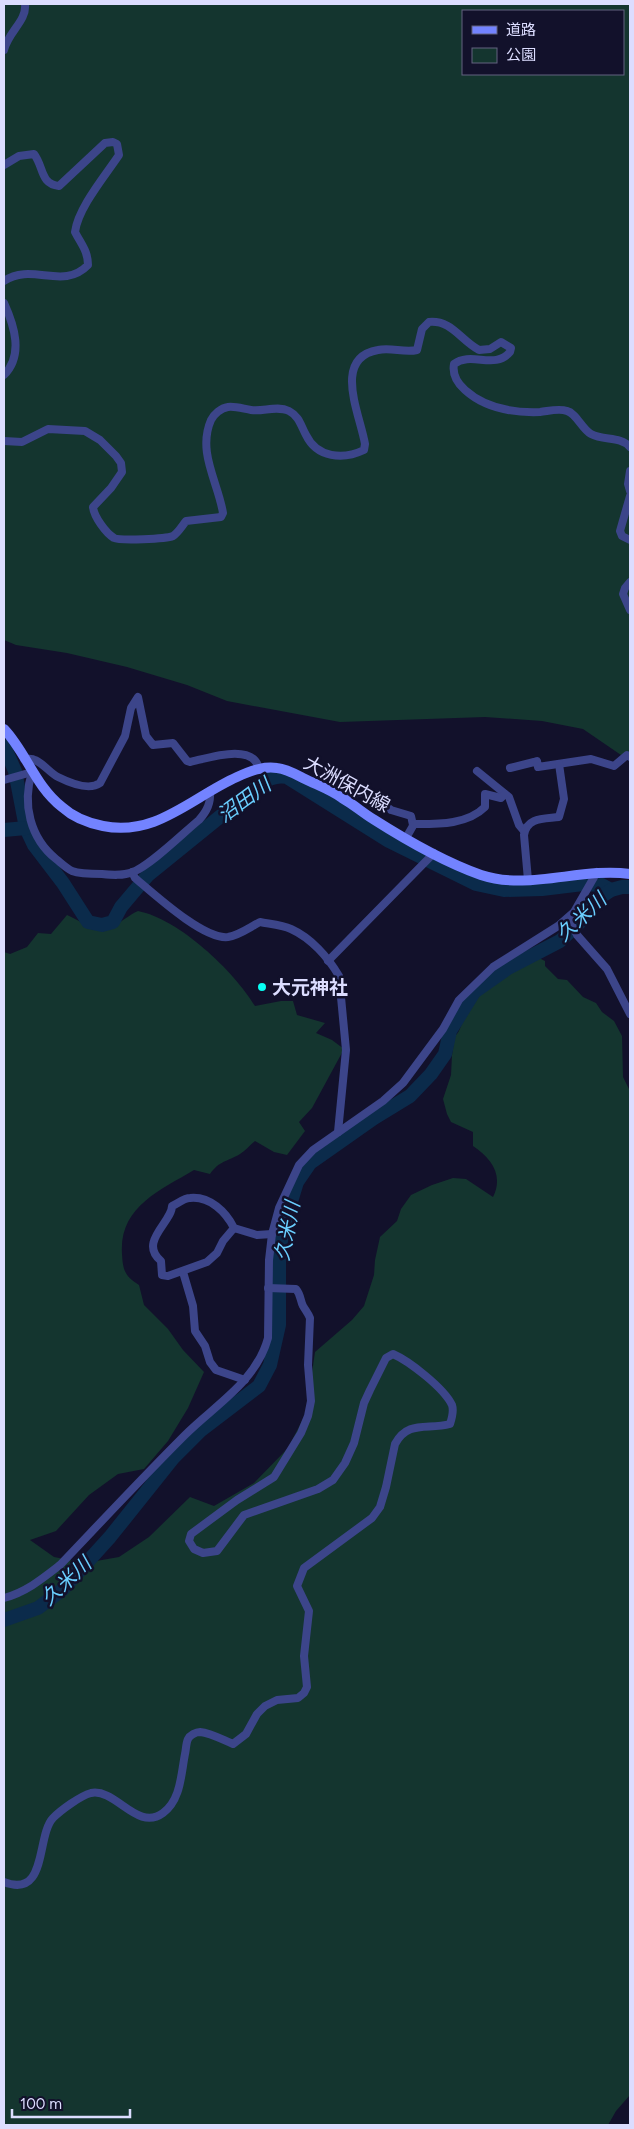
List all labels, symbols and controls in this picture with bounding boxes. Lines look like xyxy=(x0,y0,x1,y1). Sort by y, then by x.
legend xyxy=(462,10,624,75)
text: 道路 xyxy=(506,21,536,39)
text: 公園 xyxy=(506,46,536,64)
street label: 大洲保内線 xyxy=(300,751,394,817)
water label: 沼田川 xyxy=(213,771,277,827)
water label: 久米川 xyxy=(551,886,613,946)
place label: 大元神社 xyxy=(272,976,348,999)
marker: 大元神社 xyxy=(256,981,268,993)
water label: 久米川 xyxy=(269,1197,305,1263)
water label: 久米川 xyxy=(36,1550,98,1610)
scale bar xyxy=(12,2086,130,2118)
text: 100 m xyxy=(20,2095,62,2113)

